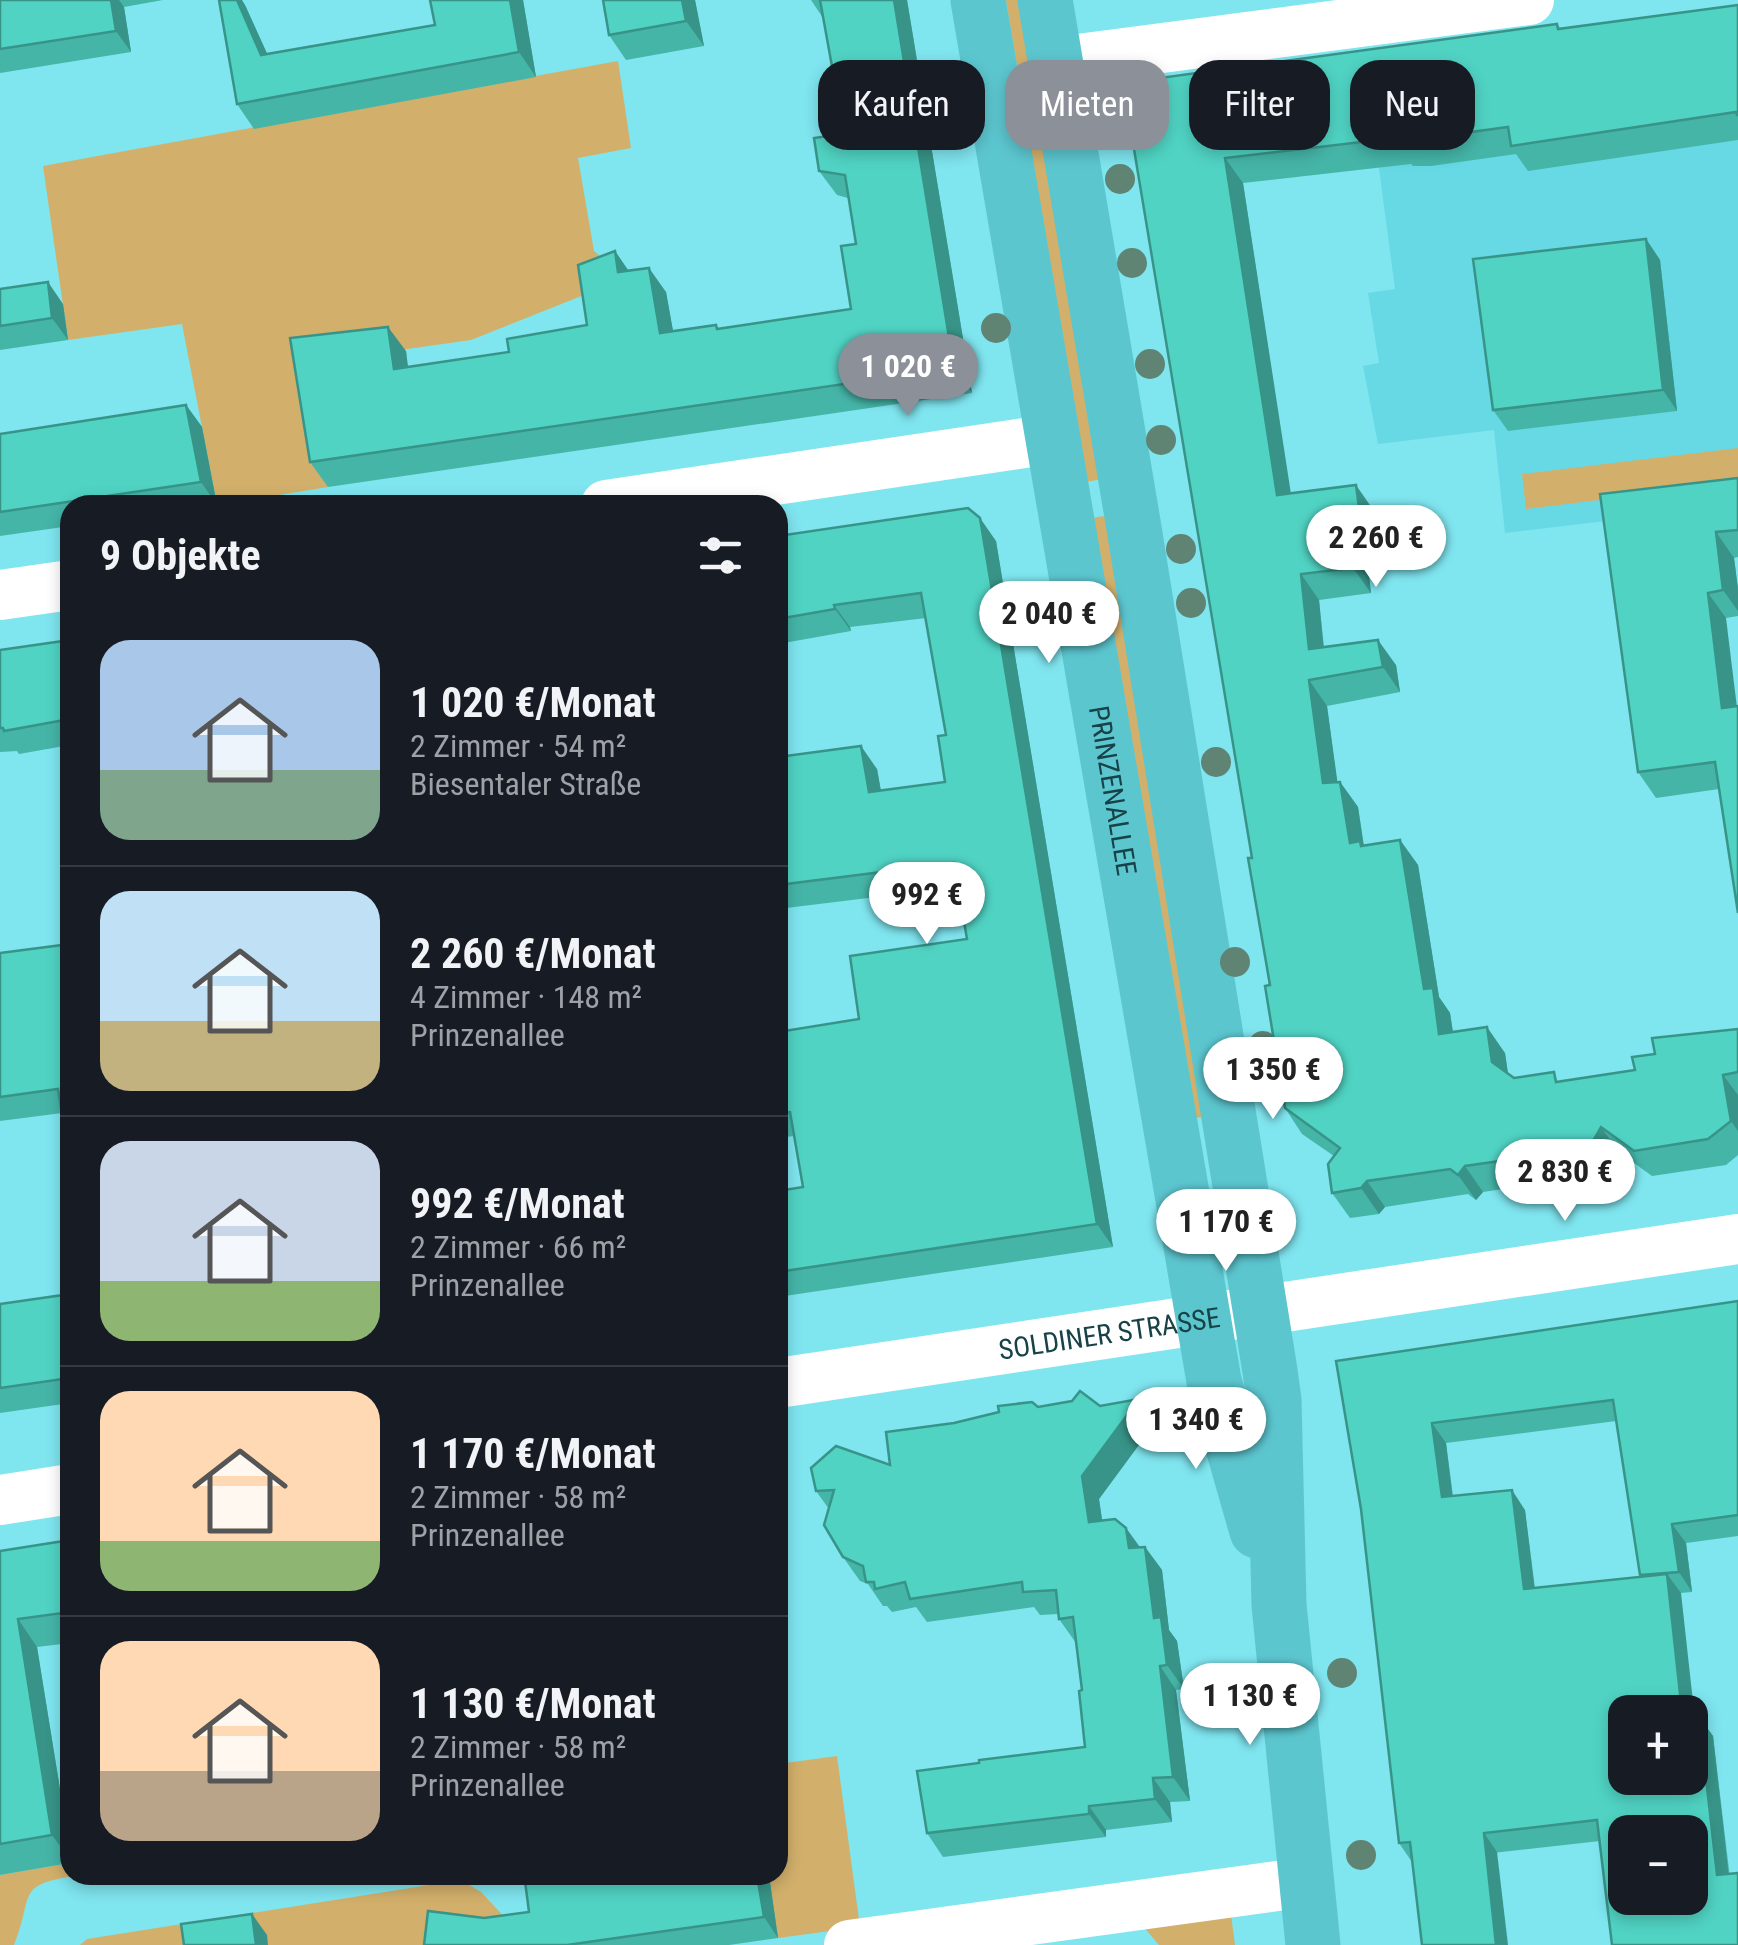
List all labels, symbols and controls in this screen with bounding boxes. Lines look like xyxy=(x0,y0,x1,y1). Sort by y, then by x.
chip: Kaufen xyxy=(818,60,985,150)
chip: Mieten xyxy=(1005,60,1169,150)
chip: Filter xyxy=(1189,60,1330,150)
chip: Neu xyxy=(1350,60,1475,150)
pin: 1 020 € xyxy=(816,334,1000,419)
text: 1 020 € xyxy=(860,347,956,385)
pin: 2 260 € xyxy=(1284,505,1468,590)
text: 2 260 € xyxy=(1328,518,1424,556)
icon: filters xyxy=(693,528,748,583)
text: 9 Objekte xyxy=(100,531,261,580)
pin: 2 040 € xyxy=(957,581,1141,666)
text: 2 040 € xyxy=(1001,594,1097,632)
text: 1 020 €/Monat xyxy=(410,678,656,727)
icon: home xyxy=(180,680,300,800)
street label: PRINZENALLEE xyxy=(1082,703,1144,878)
text: 2 Zimmer · 54 m² xyxy=(410,727,626,765)
text: Biesentaler Straße xyxy=(410,765,641,803)
pin: 992 € xyxy=(857,862,997,947)
text: 992 € xyxy=(891,875,963,913)
text: 2 260 €/Monat xyxy=(410,929,656,978)
icon: home xyxy=(180,931,300,1051)
text: 4 Zimmer · 148 m² xyxy=(410,978,642,1016)
text: Prinzenallee xyxy=(410,1016,565,1054)
pin: 1 350 € xyxy=(1181,1037,1365,1122)
text: 1 350 € xyxy=(1225,1050,1321,1088)
pin: 2 830 € xyxy=(1473,1139,1657,1224)
text: 2 830 € xyxy=(1517,1152,1613,1190)
text: 992 €/Monat xyxy=(410,1179,625,1228)
icon: home xyxy=(180,1181,300,1301)
pin: 1 170 € xyxy=(1134,1189,1318,1274)
text: 1 170 € xyxy=(1178,1202,1274,1240)
text: 2 Zimmer · 66 m² xyxy=(410,1228,626,1266)
text: Prinzenallee xyxy=(410,1266,565,1304)
street label: SOLDINER STRASSE xyxy=(996,1300,1222,1366)
pin: 1 340 € xyxy=(1104,1387,1288,1472)
text: 1 340 € xyxy=(1148,1400,1244,1438)
text: 1 170 €/Monat xyxy=(410,1429,656,1478)
icon: home xyxy=(180,1431,300,1551)
text: 2 Zimmer · 58 m² xyxy=(410,1478,626,1516)
text: Prinzenallee xyxy=(410,1516,565,1554)
pin: 1 130 € xyxy=(1158,1663,1342,1748)
text: 1 130 € xyxy=(1202,1676,1298,1714)
text: 1 130 €/Monat xyxy=(410,1679,656,1728)
icon: home xyxy=(180,1681,300,1801)
map controls xyxy=(1608,1695,1708,1915)
button: + xyxy=(1608,1695,1708,1795)
text: 2 Zimmer · 58 m² xyxy=(410,1728,626,1766)
text: Prinzenallee xyxy=(410,1766,565,1804)
button: − xyxy=(1608,1815,1708,1915)

